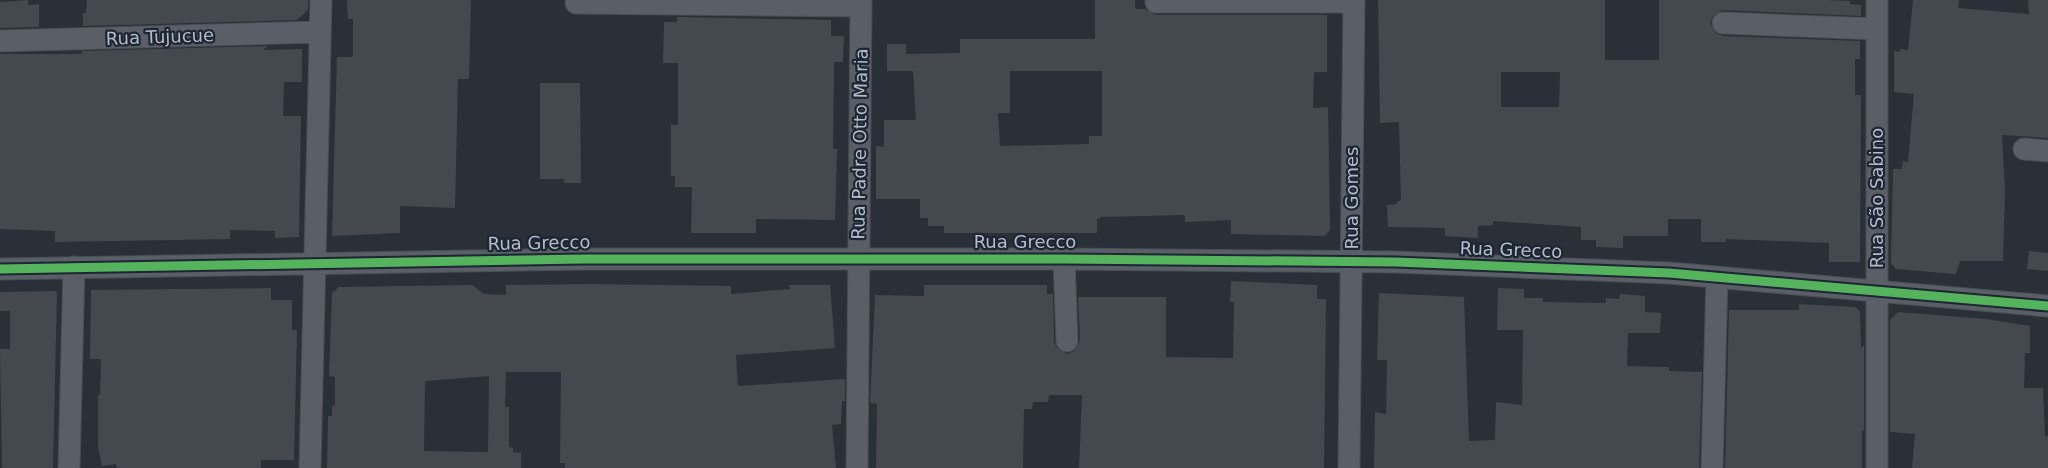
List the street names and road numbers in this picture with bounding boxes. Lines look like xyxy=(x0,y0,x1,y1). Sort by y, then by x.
street label: Rua Tujucue xyxy=(105,24,214,49)
street label: Rua Padre Otto Maria xyxy=(847,48,872,240)
street label: Rua São Sabino xyxy=(1866,128,1887,268)
street label: Rua Gomes xyxy=(1341,147,1362,249)
street label: Rua Grecco xyxy=(487,231,591,254)
street label: Rua Grecco xyxy=(974,231,1076,252)
street label: Rua Grecco xyxy=(1459,237,1563,262)

